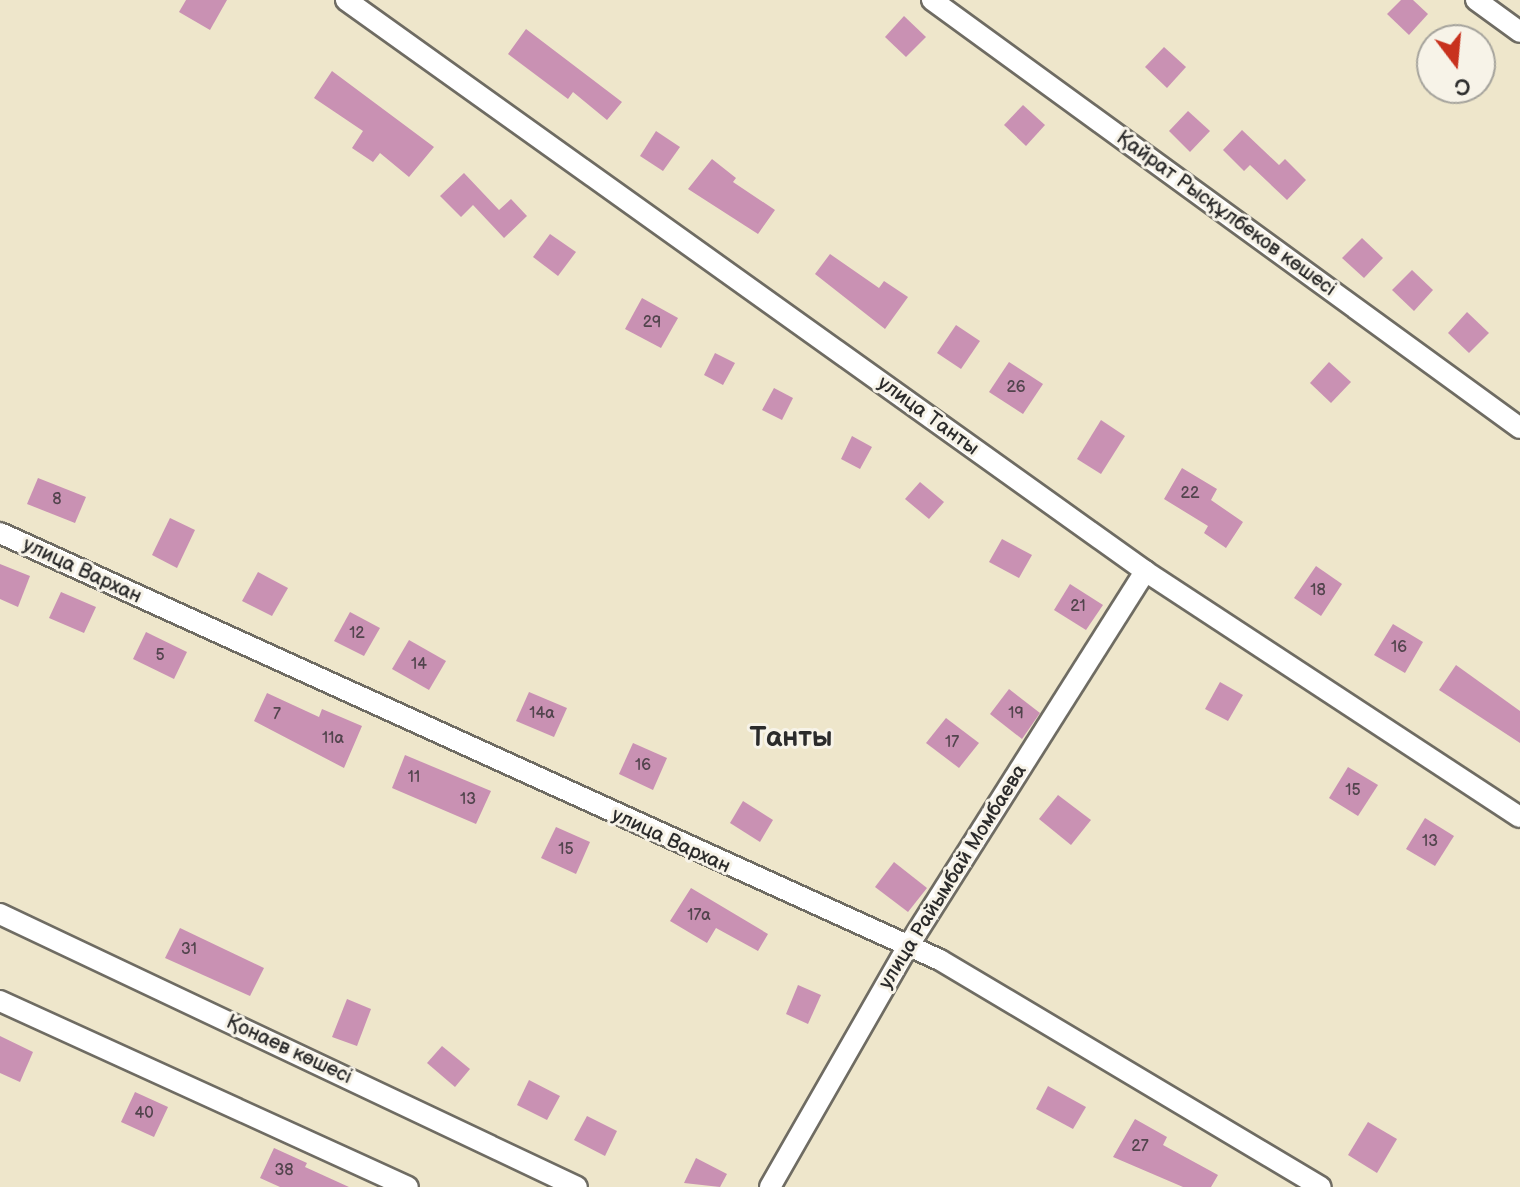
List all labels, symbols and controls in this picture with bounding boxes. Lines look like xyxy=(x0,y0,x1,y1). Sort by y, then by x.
north arrow xyxy=(1416,24,1496,104)
text: С xyxy=(1451,71,1473,101)
street label: Қайрат Рысқұлбеков көшесі xyxy=(1112,126,1340,302)
house number: 29 xyxy=(643,313,661,333)
street label: улица Танты xyxy=(873,371,983,461)
house number: 26 xyxy=(1006,378,1026,398)
house number: 22 xyxy=(1181,484,1199,504)
house number: 8 xyxy=(52,490,62,510)
street label: улица Вархан xyxy=(19,533,145,609)
house number: 18 xyxy=(1310,581,1326,601)
house number: 21 xyxy=(1070,597,1086,617)
house number: 12 xyxy=(349,624,365,644)
house number: 16 xyxy=(1391,638,1407,658)
house number: 5 xyxy=(155,646,165,666)
house number: 14 xyxy=(411,655,427,675)
house number: 14а xyxy=(529,704,555,724)
house number: 19 xyxy=(1008,704,1024,724)
house number: 7 xyxy=(273,705,281,725)
district label: Танты xyxy=(749,721,833,755)
house number: 11а xyxy=(322,729,344,749)
house number: 17 xyxy=(945,733,959,753)
house number: 16 xyxy=(635,756,651,776)
street label: улица Райымбай Момбаева xyxy=(874,760,1032,994)
house number: 11 xyxy=(408,768,420,788)
house number: 15 xyxy=(1345,781,1361,801)
house number: 13 xyxy=(460,790,476,810)
street label: улица Вархан xyxy=(608,803,734,879)
house number: 13 xyxy=(1422,832,1438,852)
house number: 15 xyxy=(558,840,574,860)
house number: 17а xyxy=(687,906,711,926)
house number: 31 xyxy=(181,940,197,960)
street label: Қонаев көшесі xyxy=(222,1010,356,1090)
house number: 40 xyxy=(134,1104,154,1124)
house number: 27 xyxy=(1131,1137,1149,1157)
house number: 38 xyxy=(274,1161,294,1181)

